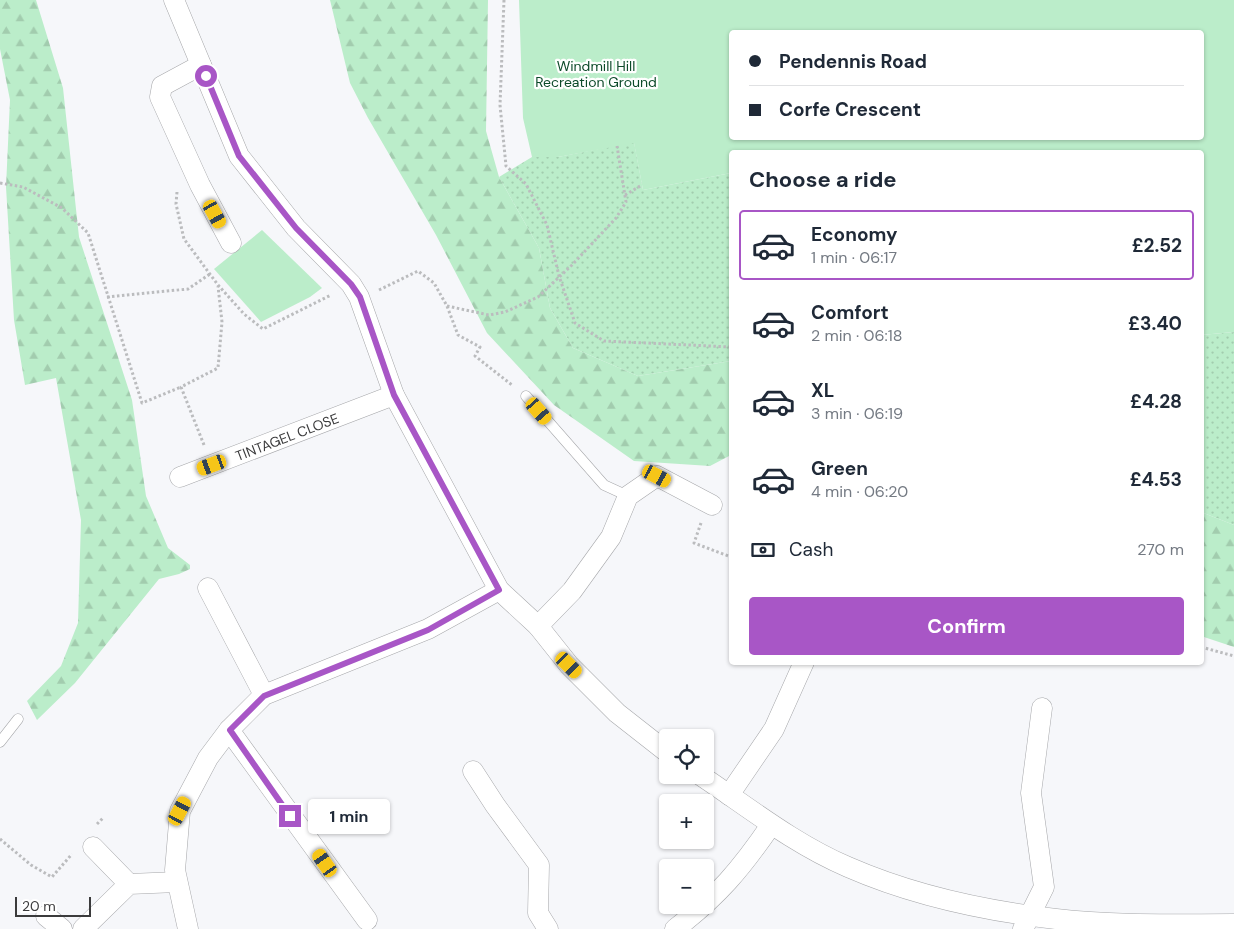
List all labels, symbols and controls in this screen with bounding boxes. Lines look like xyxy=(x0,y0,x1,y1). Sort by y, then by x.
text: Pendennis Road xyxy=(779,49,927,74)
park label: Windmill Hill Recreation Ground xyxy=(535,57,657,91)
route start xyxy=(195,65,217,87)
text: Corfe Crescent xyxy=(779,97,921,122)
text: Choose a ride xyxy=(749,165,897,194)
car xyxy=(201,197,228,231)
text: Economy xyxy=(811,222,898,247)
icon: car xyxy=(751,223,796,268)
text: £2.52 xyxy=(1132,233,1182,258)
text: 1 min · 06:17 xyxy=(811,247,897,268)
text: Comfort xyxy=(811,300,889,325)
icon: car xyxy=(751,301,796,346)
text: £3.40 xyxy=(1128,311,1182,336)
text: 2 min · 06:18 xyxy=(811,325,902,346)
text: XL xyxy=(811,378,834,403)
icon: car xyxy=(751,379,796,424)
text: £4.28 xyxy=(1130,389,1182,414)
car xyxy=(523,395,554,427)
text: 3 min · 06:19 xyxy=(811,403,903,424)
street label: TINTAGEL CLOSE xyxy=(233,409,341,465)
car xyxy=(195,453,228,477)
text: Green xyxy=(811,456,868,481)
icon: car xyxy=(751,457,796,502)
car xyxy=(640,462,673,490)
text: £4.53 xyxy=(1130,467,1182,492)
text: 4 min · 06:20 xyxy=(811,481,908,502)
icon: cash xyxy=(749,536,777,564)
text: Cash xyxy=(789,537,833,562)
text: 270 m xyxy=(1137,539,1184,560)
button: Confirm xyxy=(749,597,1184,655)
car xyxy=(553,649,584,681)
map controls xyxy=(659,729,714,914)
button: locate xyxy=(659,729,714,784)
car xyxy=(166,794,193,828)
button: + xyxy=(659,794,714,849)
callout: 1 min xyxy=(308,798,390,834)
route end xyxy=(279,805,301,827)
text: 1 min xyxy=(330,806,368,827)
car xyxy=(310,846,339,880)
button: − xyxy=(659,859,714,914)
scale bar xyxy=(15,894,91,917)
text: 20 m xyxy=(22,897,56,915)

